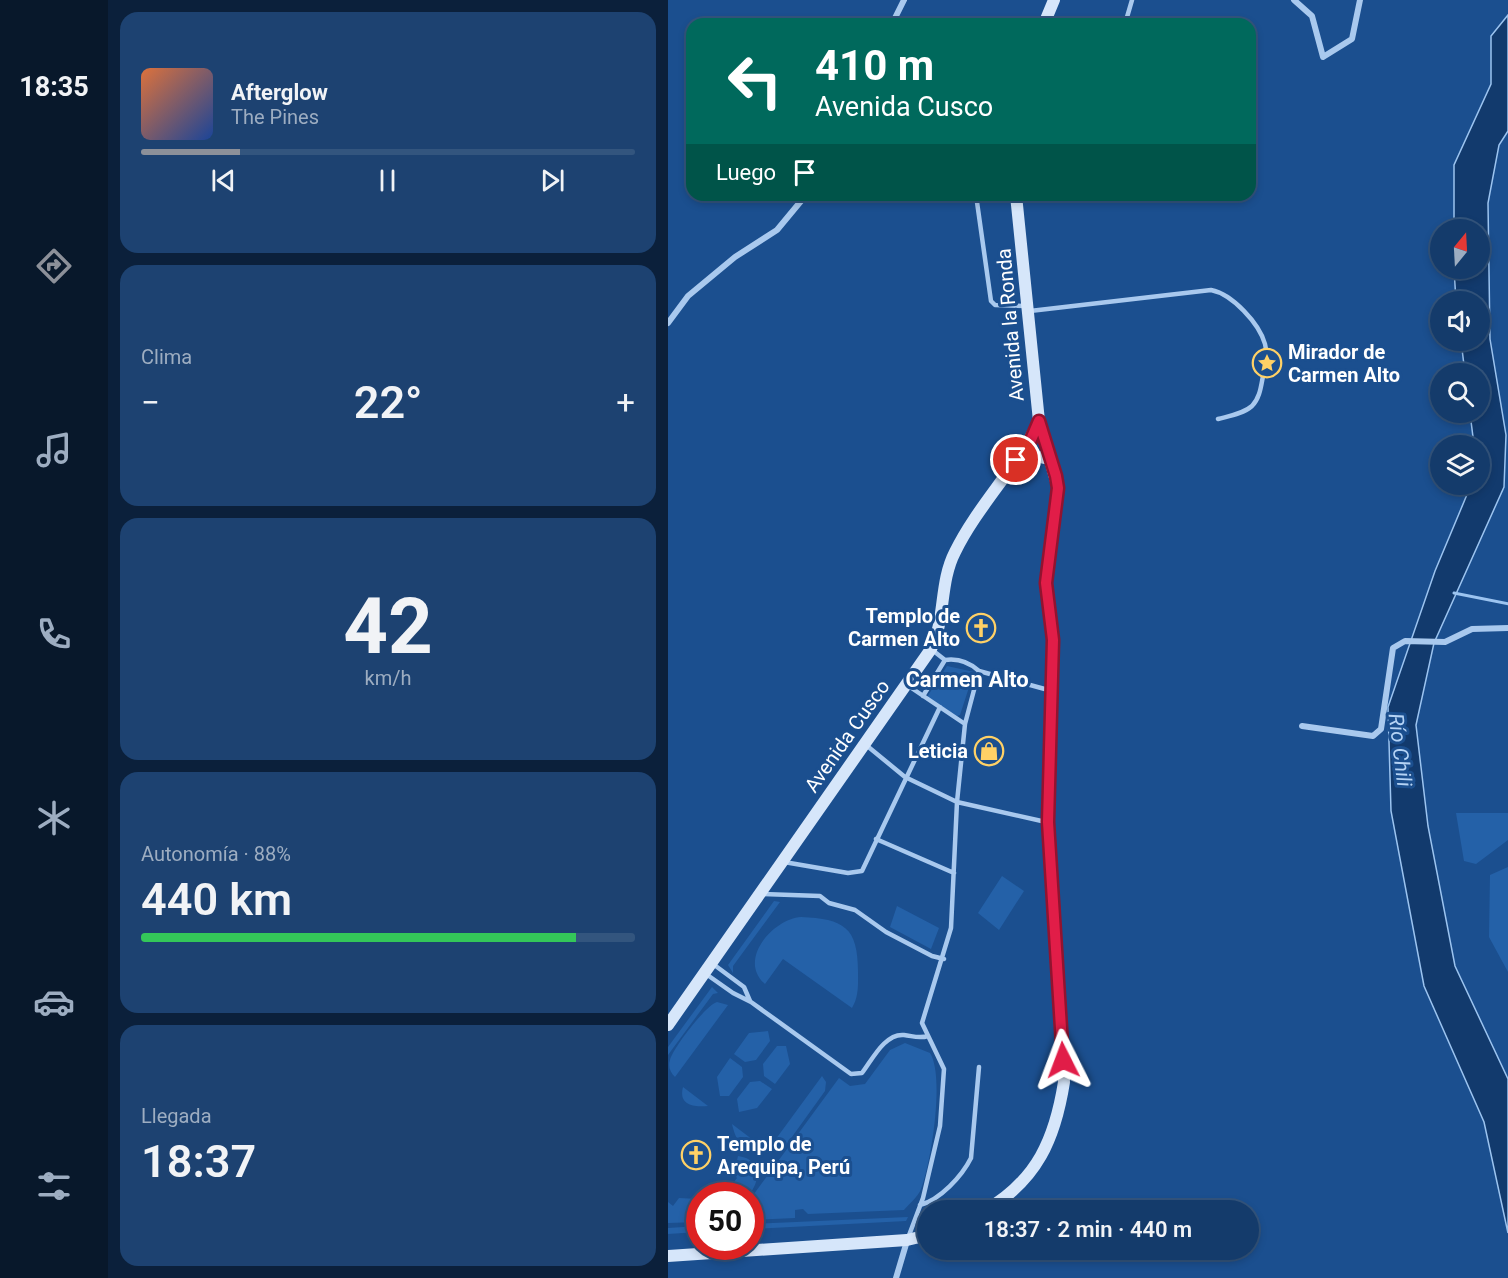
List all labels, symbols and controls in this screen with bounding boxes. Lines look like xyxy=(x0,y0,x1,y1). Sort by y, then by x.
text: 410 m xyxy=(815,41,934,90)
icon: left xyxy=(716,42,794,120)
text: 18:35 xyxy=(19,71,89,103)
text: Afterglow xyxy=(231,80,328,105)
text: Avenida Cusco xyxy=(815,91,993,123)
text: The Pines xyxy=(231,105,319,129)
icon: arrive xyxy=(788,156,821,189)
text: Luego xyxy=(716,160,776,185)
icon: previous xyxy=(207,164,240,197)
icon: pause xyxy=(371,164,404,197)
icon: next xyxy=(536,164,569,197)
north arrow xyxy=(1430,219,1490,279)
map controls xyxy=(1430,219,1490,495)
icon: directions xyxy=(33,245,75,287)
street label: Avenida la Ronda xyxy=(991,248,1029,402)
button: sound xyxy=(1430,291,1490,351)
place label: Mirador de Carmen Alto xyxy=(1288,340,1400,387)
text: Clima xyxy=(141,345,192,369)
place icon: Mirador de Carmen Alto xyxy=(1251,347,1283,379)
button: search xyxy=(1430,363,1490,423)
text: 22° xyxy=(354,376,422,429)
text: − xyxy=(141,383,160,422)
text: + xyxy=(616,383,635,422)
icon: music xyxy=(33,429,75,471)
pin xyxy=(990,434,1041,485)
button: layers xyxy=(1430,435,1490,495)
icon: arrive xyxy=(999,443,1032,476)
text: 42 xyxy=(343,581,433,672)
place label: Templo de Carmen Alto xyxy=(848,604,960,651)
church icon: Templo de Carmen Alto xyxy=(965,612,997,644)
icon: phone xyxy=(33,613,75,655)
text: km/h xyxy=(365,666,411,690)
district label: Carmen Alto xyxy=(905,667,1029,692)
street label: Avenida Cusco xyxy=(799,675,895,797)
water label: Río Chili xyxy=(1384,712,1416,788)
shop icon: Leticia xyxy=(973,735,1005,767)
place label: Leticia xyxy=(908,739,968,763)
icon: climate xyxy=(33,797,75,839)
text: Autonomía · 88% xyxy=(141,842,291,866)
text: 440 km xyxy=(141,873,292,926)
icon: car xyxy=(33,981,75,1023)
position arrow xyxy=(1031,1028,1095,1092)
text: Llegada xyxy=(141,1104,212,1128)
place label: Templo de Arequipa, Perú xyxy=(717,1132,850,1179)
text: 18:37 xyxy=(141,1135,256,1188)
church icon: Templo de Arequipa, Perú xyxy=(680,1139,712,1171)
icon: filters xyxy=(33,1165,75,1207)
speed limit sign: 50 xyxy=(686,1182,764,1260)
text: 18:37 · 2 min · 440 m xyxy=(984,1217,1192,1242)

